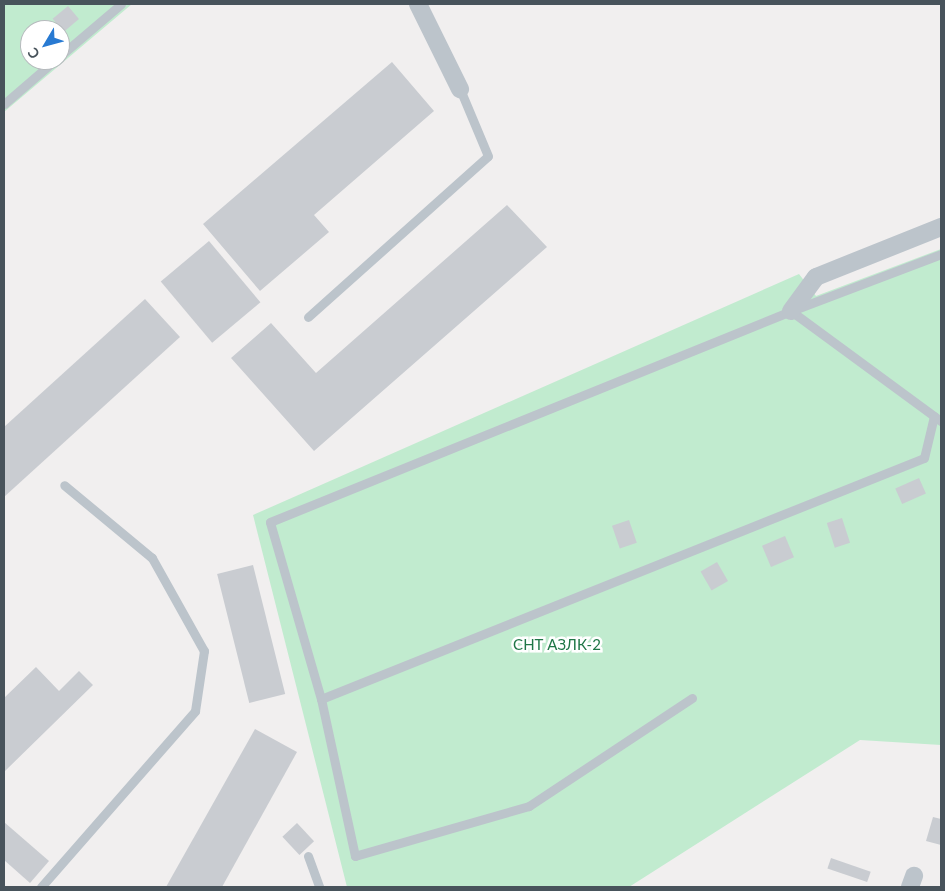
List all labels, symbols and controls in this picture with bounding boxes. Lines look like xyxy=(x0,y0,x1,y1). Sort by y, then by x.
north arrow xyxy=(20,20,70,70)
text: С xyxy=(24,45,43,63)
park label: СНТ АЗЛК-2 xyxy=(513,636,601,654)

